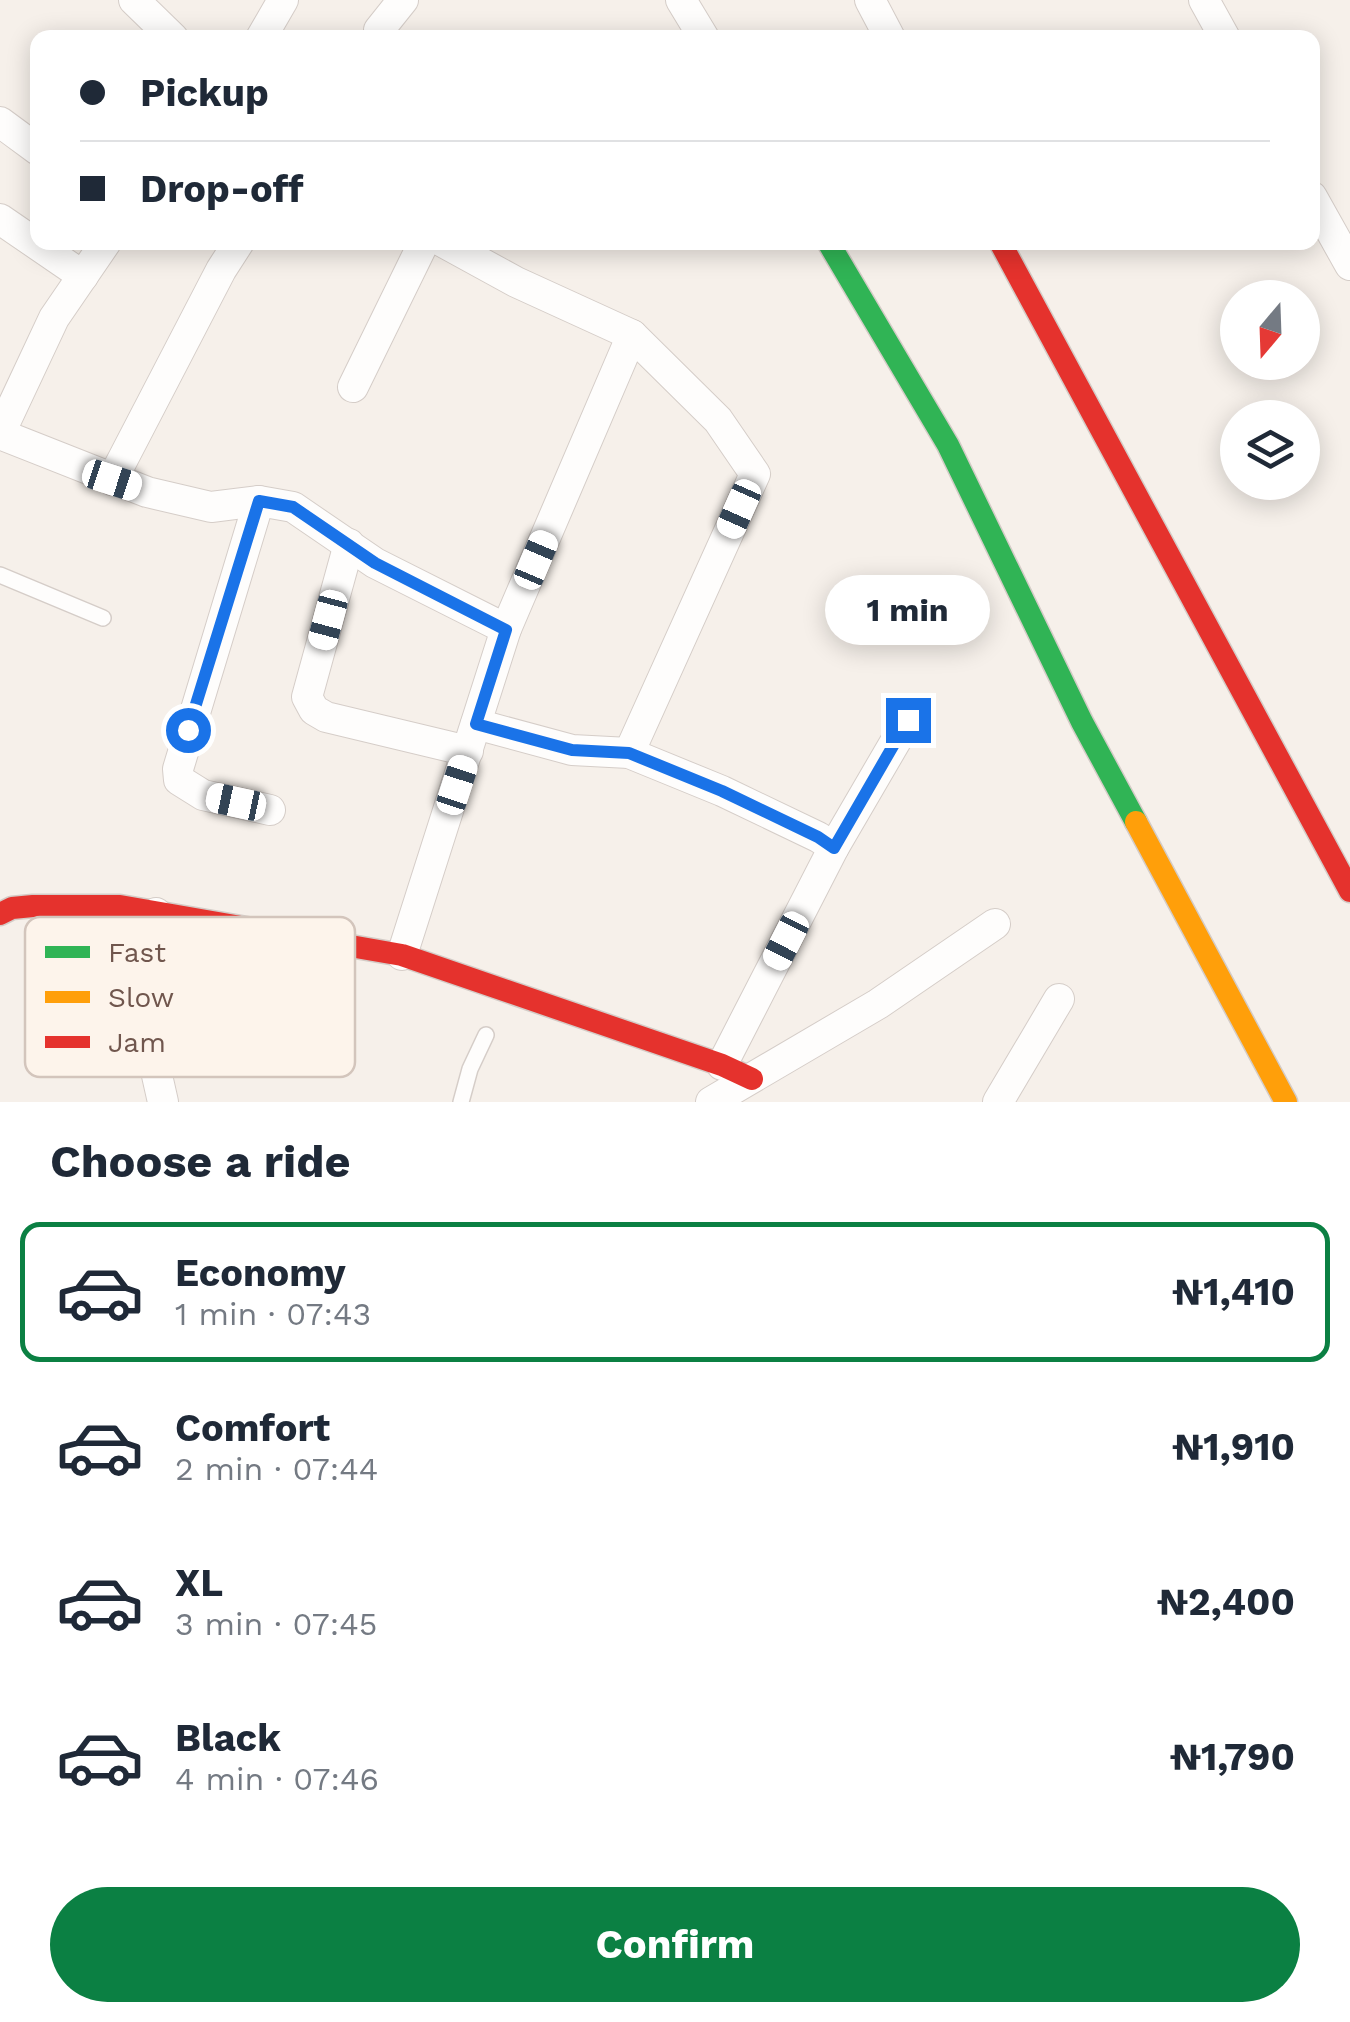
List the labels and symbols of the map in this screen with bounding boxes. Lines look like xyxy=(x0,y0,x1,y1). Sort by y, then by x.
north arrow xyxy=(1220,280,1320,380)
car xyxy=(79,456,145,504)
car xyxy=(713,475,765,543)
car xyxy=(510,527,562,593)
callout: 1 min xyxy=(826,575,990,645)
car xyxy=(306,587,350,653)
route end xyxy=(886,698,931,743)
route start xyxy=(166,708,211,753)
car xyxy=(433,752,481,818)
car xyxy=(204,781,268,823)
car xyxy=(759,907,813,975)
legend xyxy=(25,917,355,1077)
text: Fast xyxy=(108,936,166,969)
text: Slow xyxy=(108,981,174,1014)
text: Jam xyxy=(108,1026,166,1059)

